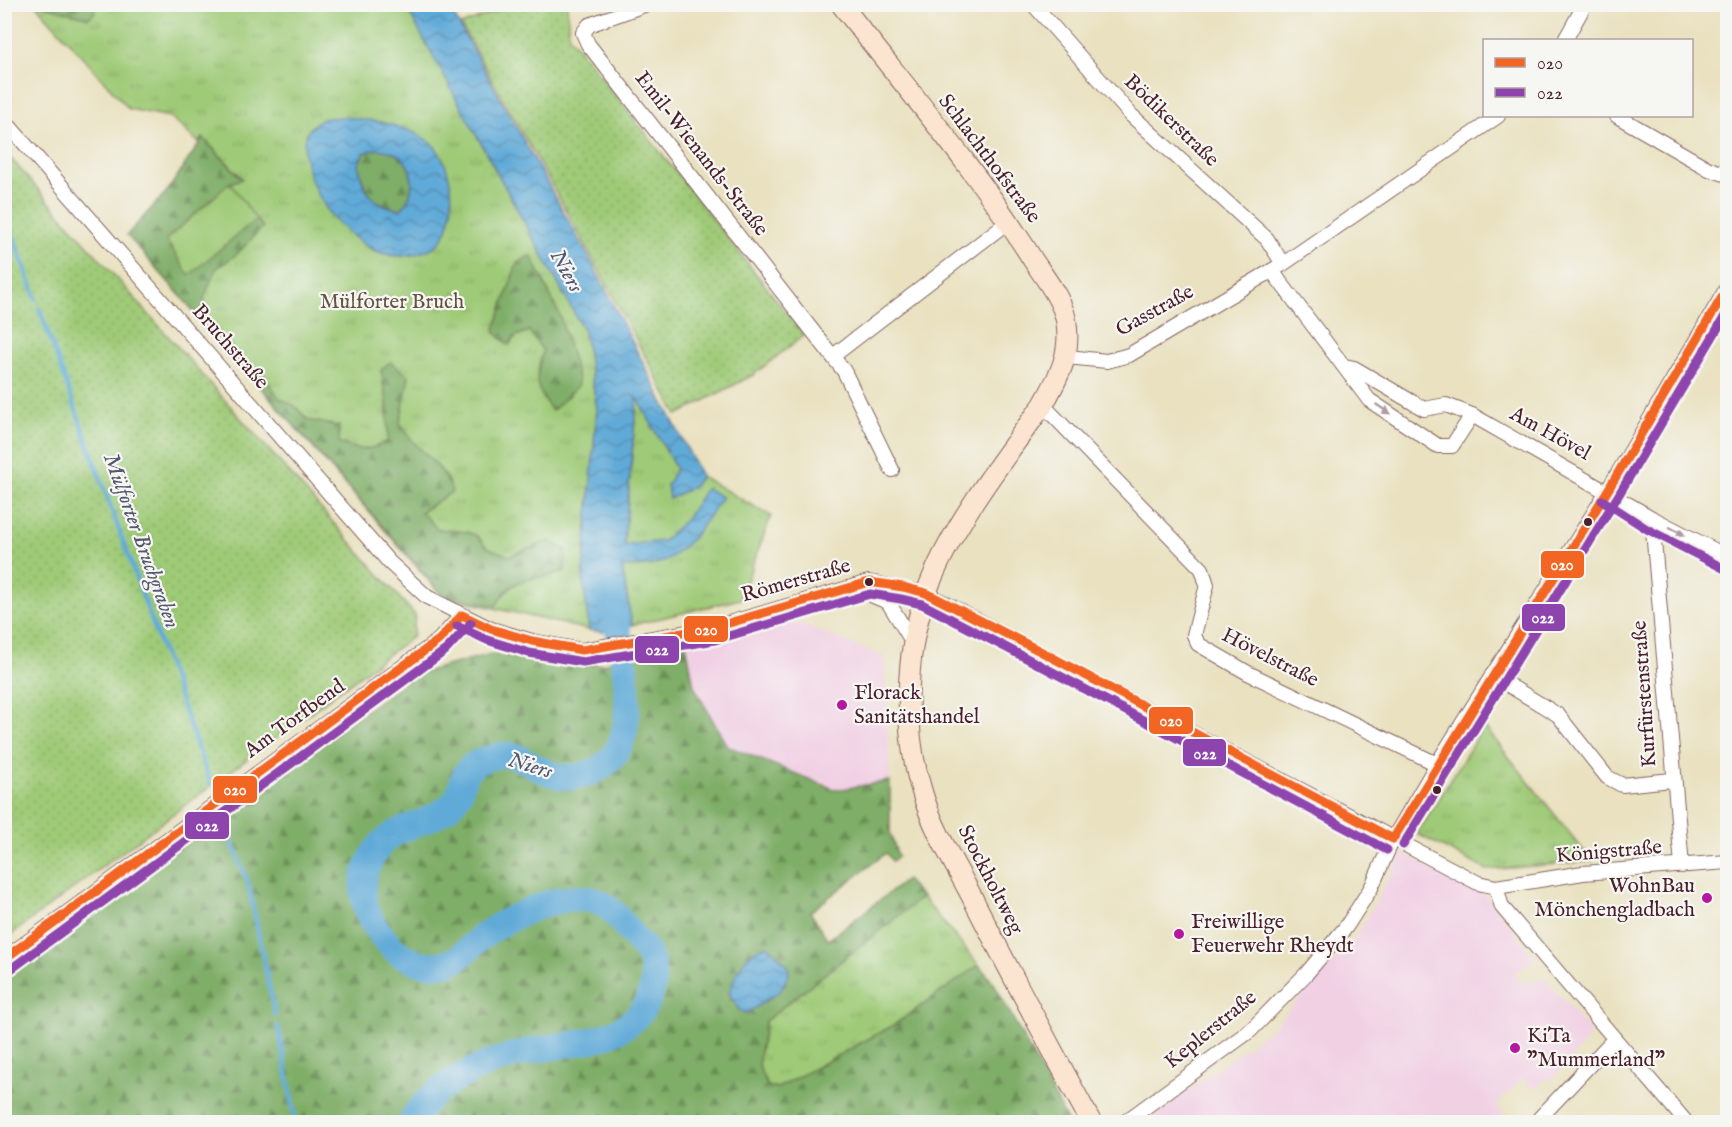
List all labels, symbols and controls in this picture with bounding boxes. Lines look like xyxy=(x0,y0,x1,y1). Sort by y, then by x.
legend xyxy=(1483,39,1693,117)
text: 020 xyxy=(1537,53,1563,76)
street label: Emil-Wienands-Straße xyxy=(628,66,774,242)
street label: Bödikerstraße xyxy=(1118,69,1225,173)
text: 022 xyxy=(1537,83,1563,106)
street label: Schlachthofstraße xyxy=(932,89,1047,229)
water label: Niers xyxy=(543,244,590,298)
street label: Gasstraße xyxy=(1111,278,1199,343)
park label: Mülforter Bruch xyxy=(320,289,464,316)
street label: Bruchstraße xyxy=(186,299,275,396)
street label: Am Hövel xyxy=(1504,400,1595,467)
one-way arrow xyxy=(1375,404,1391,415)
water label: Mülforter Bruchgraben xyxy=(96,449,186,633)
unlabelled marker xyxy=(1582,516,1594,528)
one-way arrow xyxy=(1668,526,1685,536)
line badge: 020 xyxy=(1540,550,1585,579)
street label: Römerstraße xyxy=(738,552,854,609)
text: 020 xyxy=(1550,556,1574,576)
unlabelled marker xyxy=(863,576,875,588)
line badge: 022 xyxy=(1521,603,1566,632)
text: 022 xyxy=(1532,609,1555,629)
line badge: 020 xyxy=(683,615,729,643)
street label: Kurfürstenstraße xyxy=(1626,619,1664,768)
text: 020 xyxy=(694,621,718,641)
street label: Hövelstraße xyxy=(1217,622,1323,694)
line badge: 022 xyxy=(634,635,680,664)
text: 022 xyxy=(646,641,669,661)
street label: Am Torfbend xyxy=(238,673,351,765)
place label: Florack Sanitätshandel xyxy=(854,680,980,731)
marker: Florack Sanitätshandel xyxy=(835,698,849,712)
line badge: 020 xyxy=(1148,706,1194,735)
text: 020 xyxy=(1159,712,1183,732)
line badge: 022 xyxy=(1182,738,1227,767)
text: 022 xyxy=(1194,745,1217,765)
water label: Niers xyxy=(504,746,556,786)
line badge: 020 xyxy=(212,775,258,804)
text: 020 xyxy=(223,781,247,801)
unlabelled marker xyxy=(1431,784,1443,796)
line badge: 022 xyxy=(184,811,230,840)
text: 022 xyxy=(196,817,219,837)
street label: Stockholtweg xyxy=(951,821,1029,940)
street label: Königstraße xyxy=(1555,834,1664,870)
place label: WohnBau Mönchengladbach xyxy=(1534,873,1695,924)
marker: WohnBau Mönchengladbach xyxy=(1700,891,1714,905)
place label: Freiwillige Feuerwehr Rheydt xyxy=(1191,909,1354,960)
marker: Freiwillige Feuerwehr Rheydt xyxy=(1172,927,1186,941)
street label: Keplerstraße xyxy=(1159,984,1263,1075)
place label: KiTa "Mummerland" xyxy=(1527,1023,1665,1074)
marker: KiTa "Mummerland" xyxy=(1508,1041,1522,1055)

